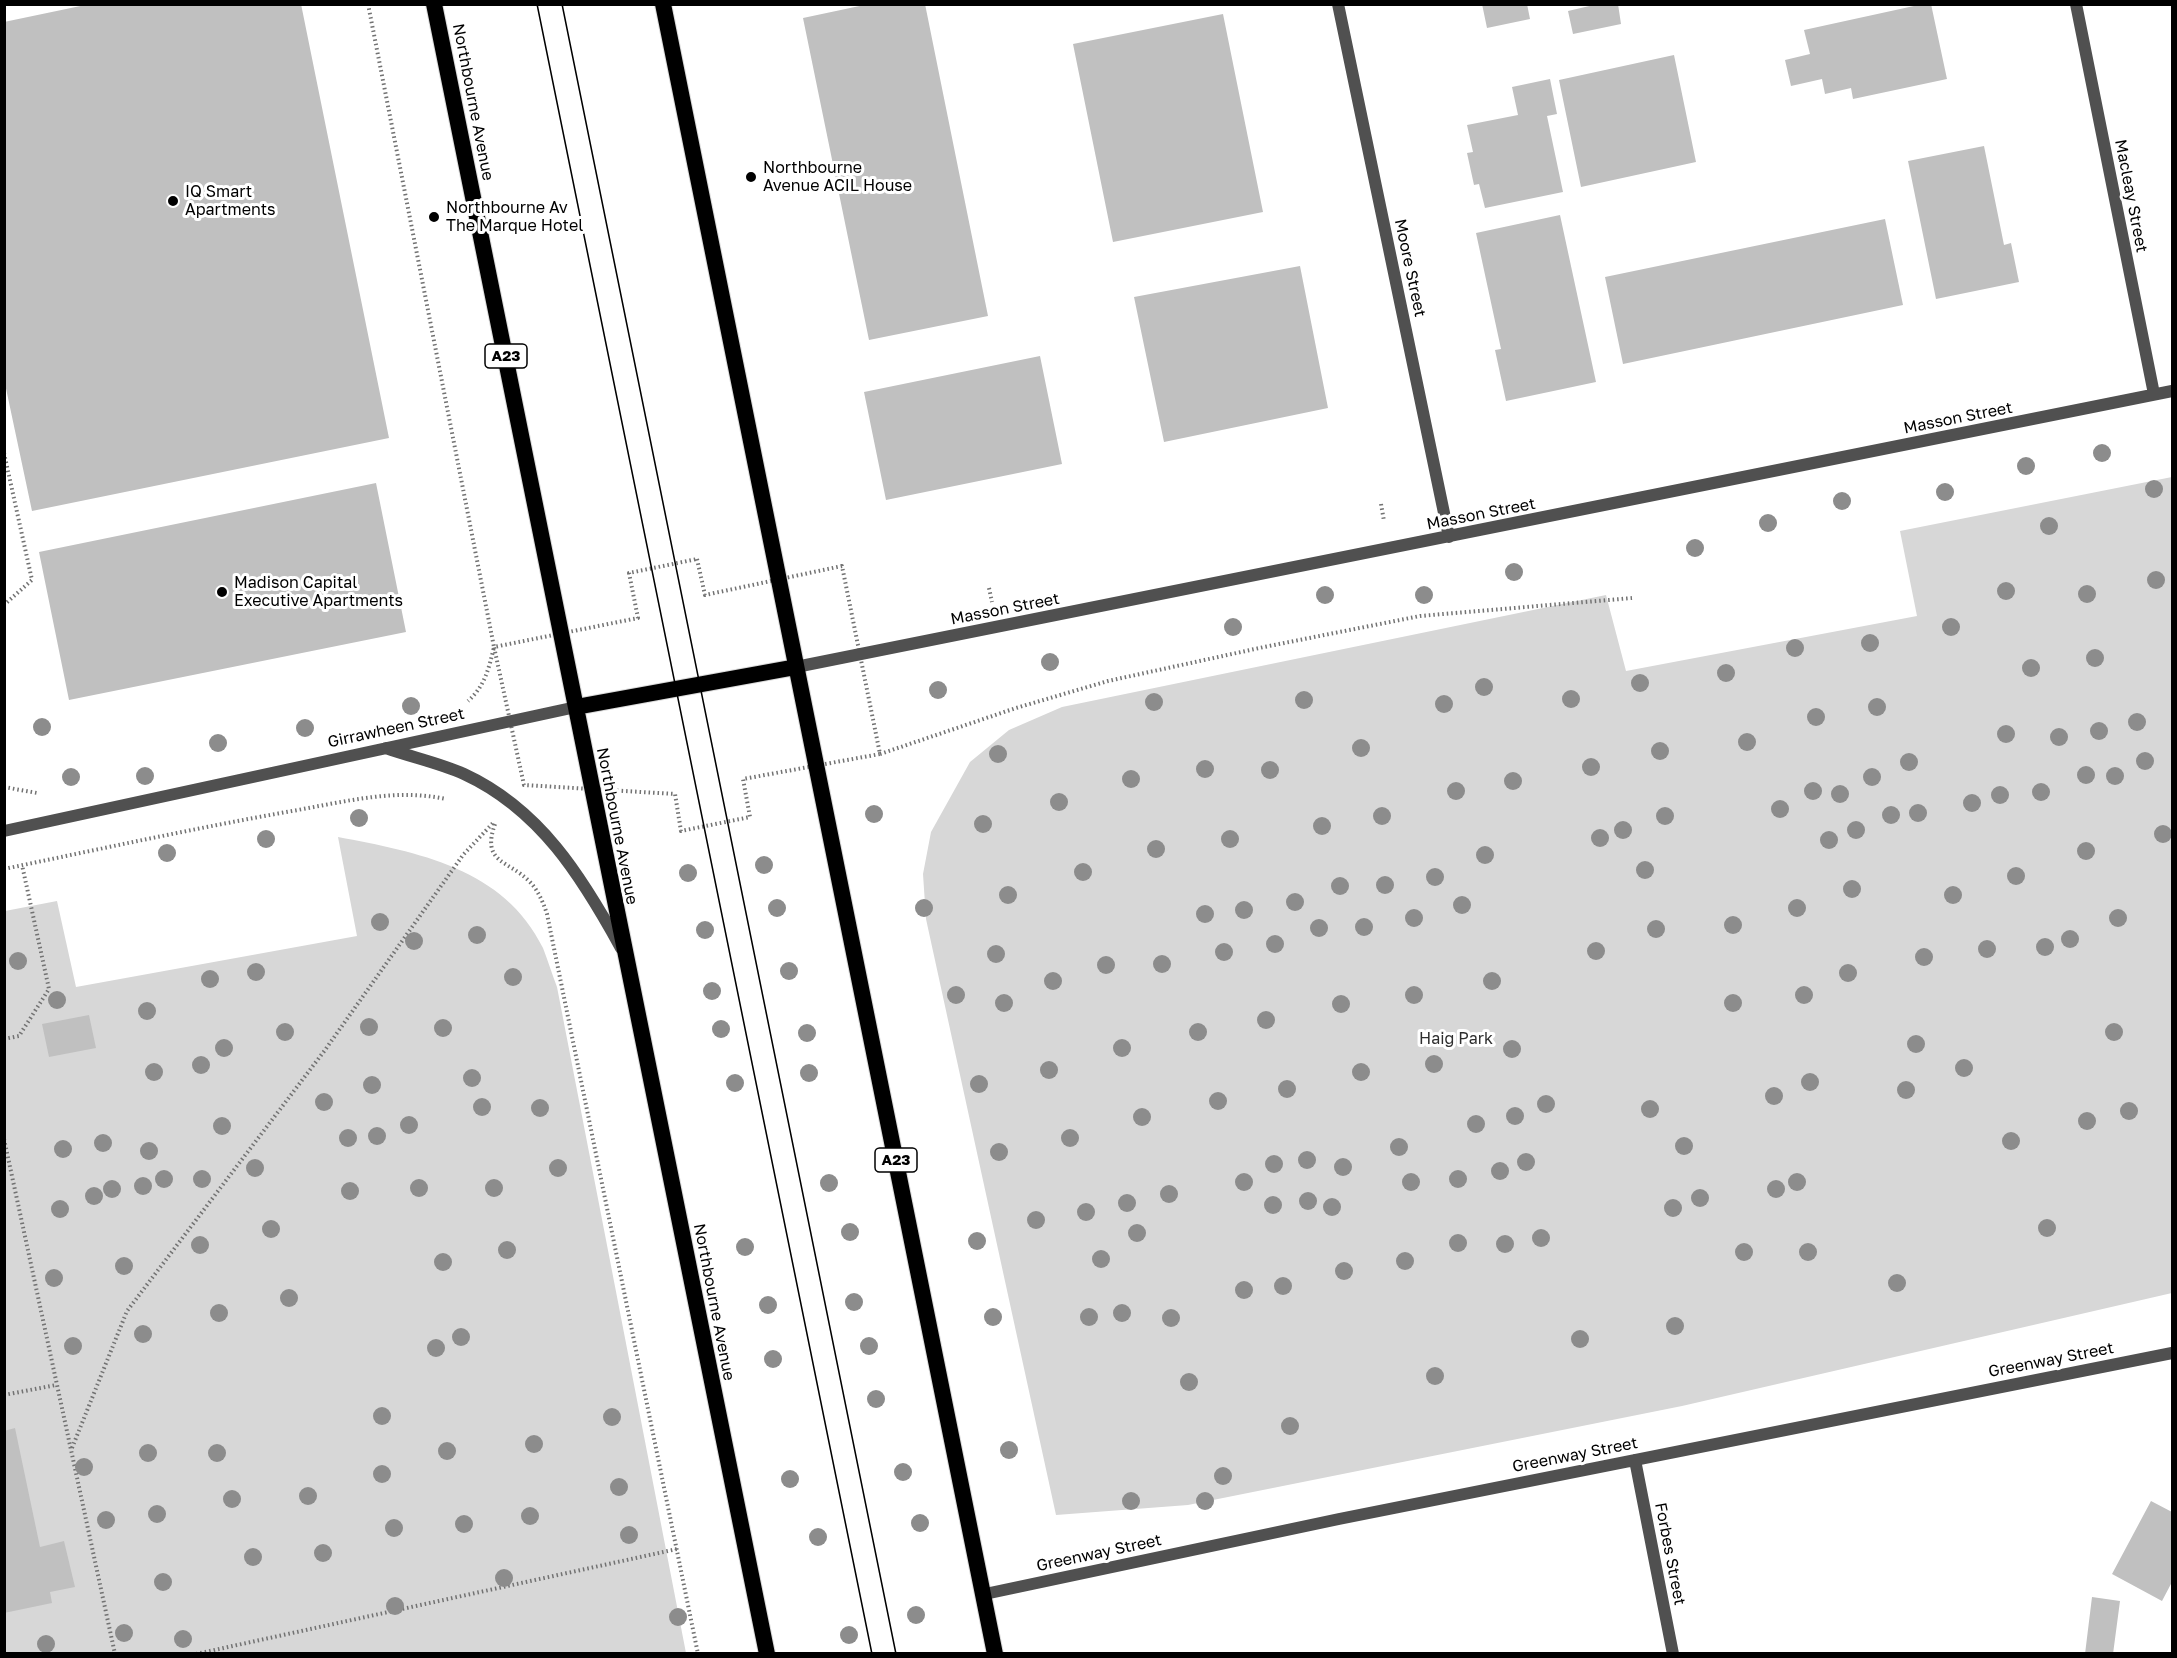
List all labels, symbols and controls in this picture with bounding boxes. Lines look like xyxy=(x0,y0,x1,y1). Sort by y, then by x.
street label: Northbourne Avenue xyxy=(448,22,498,182)
street label: Macleay Street xyxy=(2111,138,2151,254)
place label: Northbourne Avenue ACIL House xyxy=(763,158,912,196)
marker: Northbourne Avenue ACIL House xyxy=(744,170,758,184)
place label: IQ Smart Apartments xyxy=(185,182,276,220)
marker: IQ Smart Apartments xyxy=(166,194,180,208)
place label: Northbourne Av The Marque Hotel xyxy=(446,198,583,236)
marker: Northbourne Av The Marque Hotel xyxy=(427,210,441,224)
street label: Moore Street xyxy=(1390,217,1430,319)
road number: A23 xyxy=(485,344,527,368)
street label: Masson Street xyxy=(1902,398,2014,438)
street label: Masson Street xyxy=(1425,494,1537,534)
place label: Madison Capital Executive Apartments xyxy=(234,573,403,611)
marker: Madison Capital Executive Apartments xyxy=(215,585,229,599)
street label: Masson Street xyxy=(949,589,1061,629)
street label: Girrawheen Street xyxy=(326,704,466,752)
street label: Northbourne Avenue xyxy=(592,746,642,906)
park label: Haig Park xyxy=(1419,1029,1493,1049)
road number: A23 xyxy=(875,1148,917,1172)
street label: Northbourne Avenue xyxy=(689,1222,739,1382)
street label: Greenway Street xyxy=(1987,1338,2115,1382)
street label: Greenway Street xyxy=(1511,1433,1639,1477)
street label: Forbes Street xyxy=(1651,1501,1689,1607)
street label: Greenway Street xyxy=(1035,1530,1163,1576)

